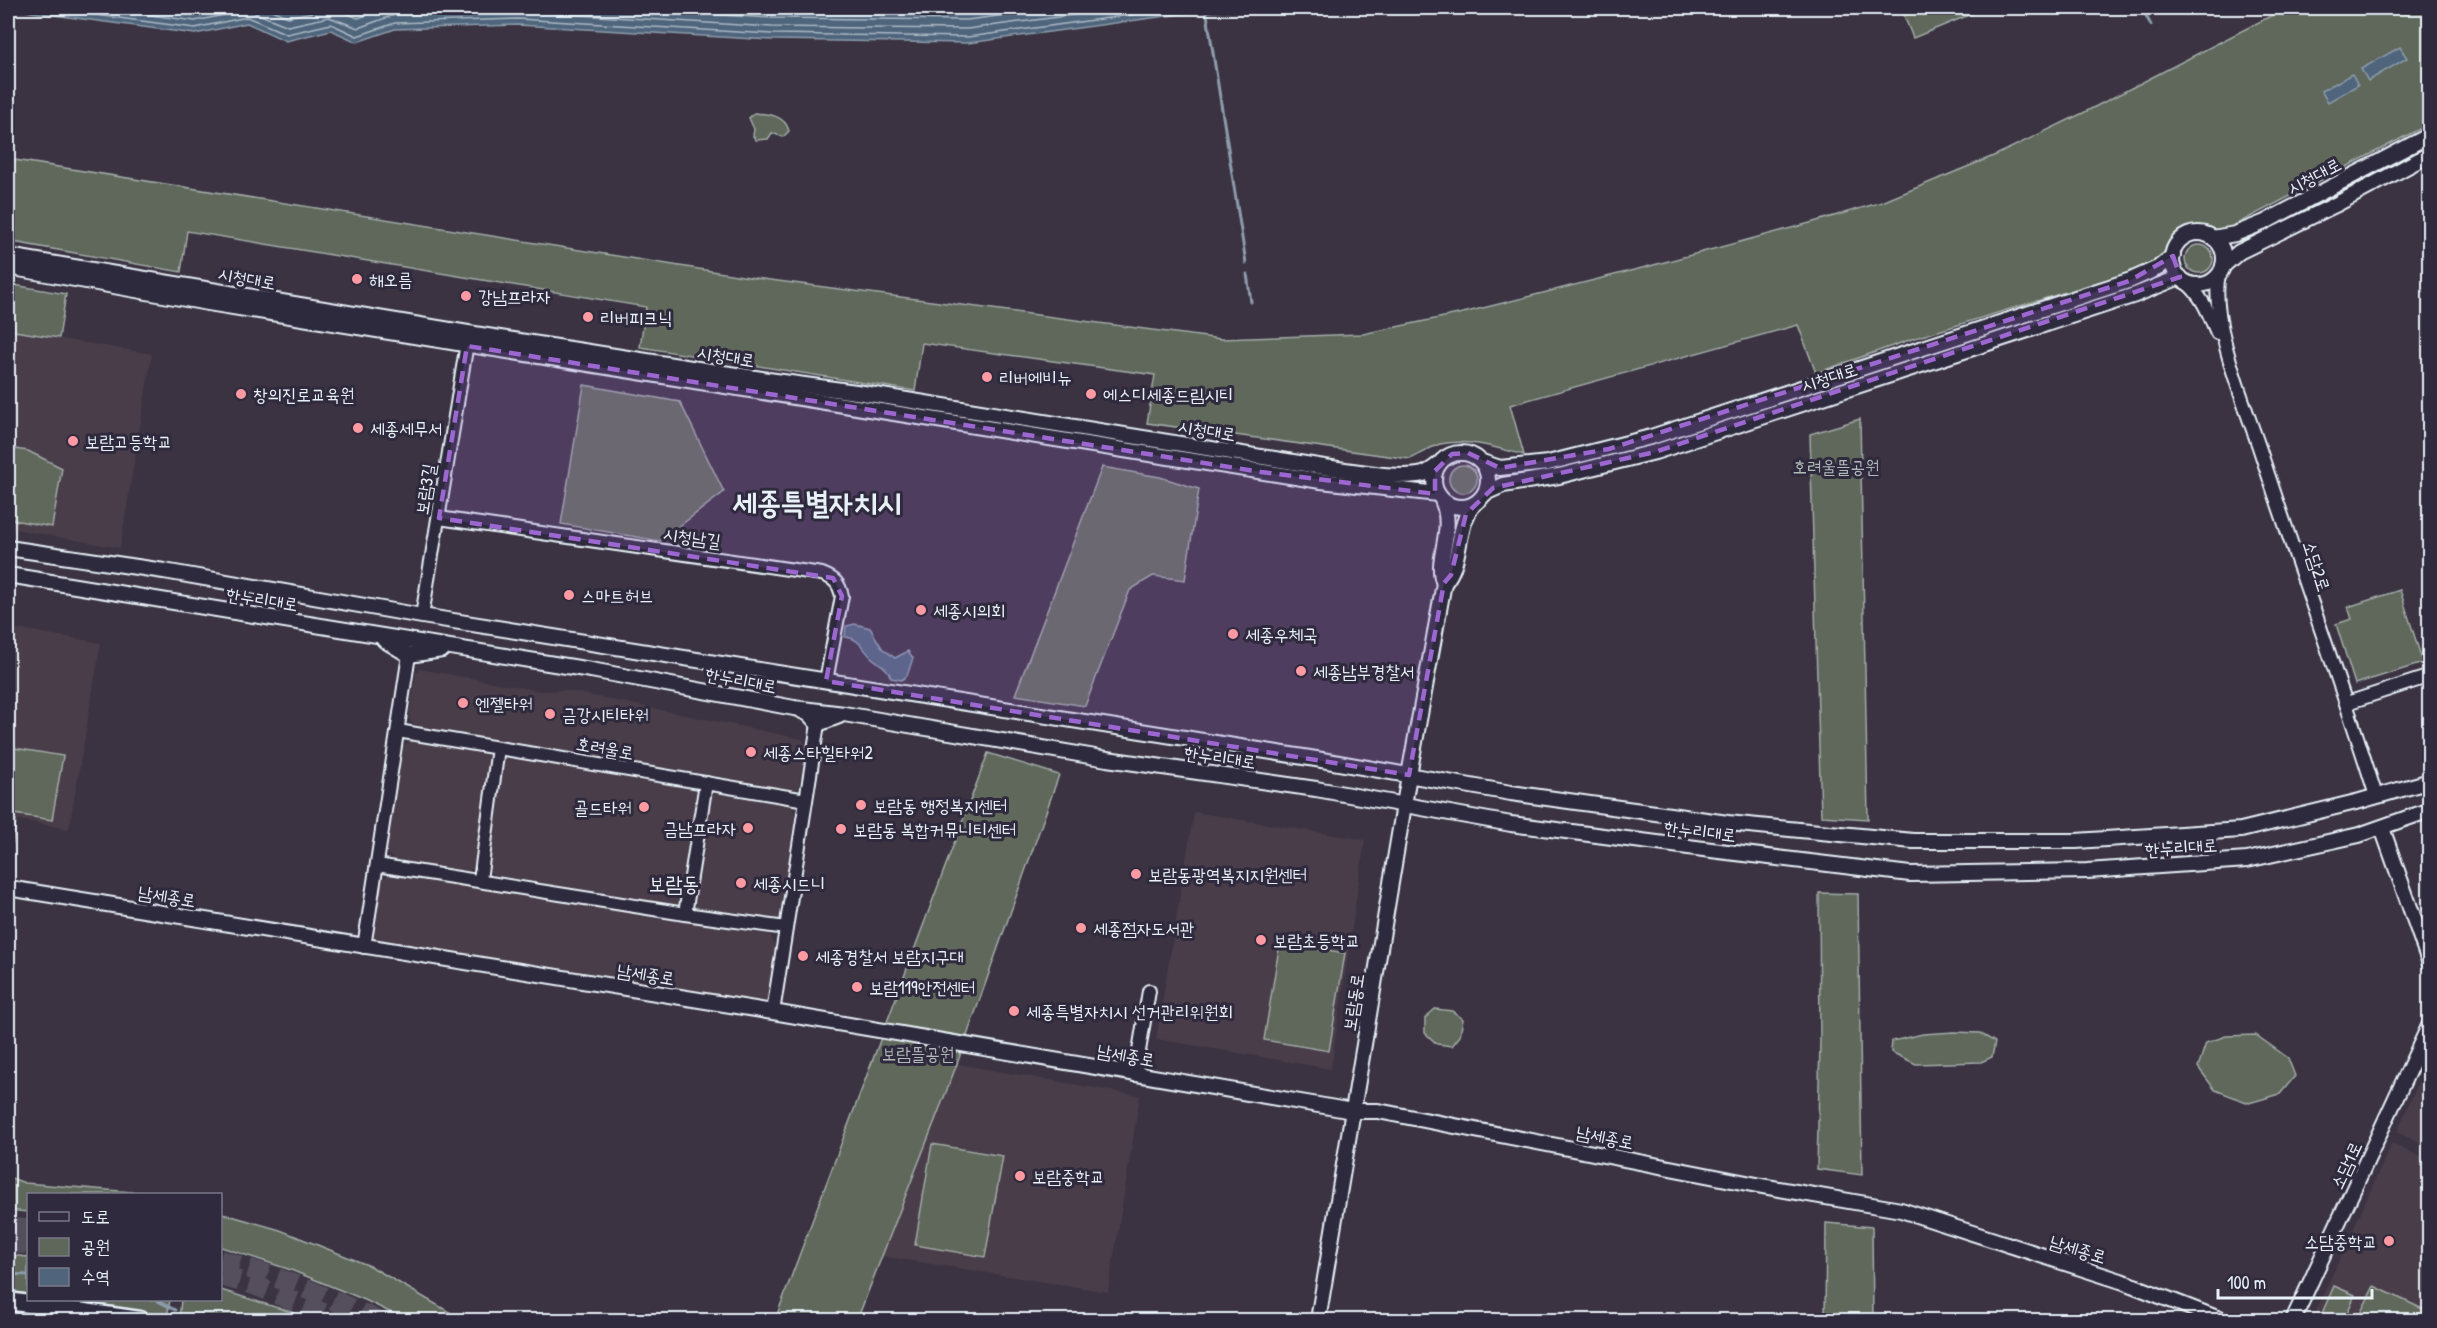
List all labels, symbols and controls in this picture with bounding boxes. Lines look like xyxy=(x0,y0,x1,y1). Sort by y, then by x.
street label: 시청대로 xyxy=(2283,151,2345,201)
street label: 시청대로 xyxy=(216,261,278,295)
place label: 해오름 xyxy=(369,267,412,292)
marker: 해오름 xyxy=(350,272,364,286)
place label: 강남프라자 xyxy=(478,284,551,309)
marker: 강남프라자 xyxy=(459,289,473,303)
place label: 리버피크닉 xyxy=(600,305,672,330)
marker: 리버피크닉 xyxy=(581,310,595,324)
street label: 시청대로 xyxy=(695,339,757,373)
street label: 시청대로 xyxy=(1798,356,1860,398)
place label: 리버에비뉴 xyxy=(999,365,1071,390)
marker: 리버에비뉴 xyxy=(980,370,994,384)
place label: 창의진로교육원 xyxy=(253,382,354,407)
place label: 에스디세종드림시티 xyxy=(1103,382,1233,407)
marker: 창의진로교육원 xyxy=(234,387,248,401)
marker: 에스디세종드림시티 xyxy=(1084,387,1098,401)
street label: 시청대로 xyxy=(1176,413,1238,447)
place label: 세종세무서 xyxy=(370,416,442,441)
marker: 세종세무서 xyxy=(351,421,365,435)
place label: 보람고등학교 xyxy=(85,429,172,454)
marker: 보람고등학교 xyxy=(66,434,80,448)
park label: 호려울뜰공원 xyxy=(1793,454,1879,479)
street label: 보람3길 xyxy=(409,461,441,516)
district label: 세종특별자치시 xyxy=(733,482,901,522)
street label: 시청남길 xyxy=(662,521,723,553)
street label: 소담2로 xyxy=(2297,537,2337,595)
street label: 한누리대로 xyxy=(224,581,300,617)
place label: 스마트허브 xyxy=(581,583,653,608)
marker: 스마트허브 xyxy=(562,588,576,602)
place label: 세종시의회 xyxy=(933,598,1005,623)
marker: 세종시의회 xyxy=(914,603,928,617)
place label: 세종우체국 xyxy=(1245,622,1317,647)
marker: 세종우체국 xyxy=(1226,627,1240,641)
place label: 세종남부경찰서 xyxy=(1313,659,1414,684)
street label: 한누리대로 xyxy=(703,661,779,699)
marker: 세종남부경찰서 xyxy=(1294,664,1308,678)
place label: 엔젤타워 xyxy=(475,691,533,716)
marker: 엔젤타워 xyxy=(456,696,470,710)
place label: 금강시티타워 xyxy=(562,702,649,727)
marker: 금강시티타워 xyxy=(543,707,557,721)
street label: 호려울로 xyxy=(574,731,636,765)
place label: 세종스타힐타워2 xyxy=(763,740,873,765)
street label: 한누리대로 xyxy=(1182,740,1258,774)
marker: 세종스타힐타워2 xyxy=(744,745,758,759)
place label: 보람동 행정복지센터 xyxy=(873,793,1008,818)
place label: 골드타워 xyxy=(574,795,632,820)
marker: 보람동 행정복지센터 xyxy=(854,798,868,812)
marker: 골드타워 xyxy=(637,800,651,814)
street label: 한누리대로 xyxy=(1663,814,1737,848)
place label: 금남프라자 xyxy=(664,816,737,841)
place label: 보람동 복합커뮤니티센터 xyxy=(853,817,1016,842)
marker: 금남프라자 xyxy=(741,821,755,835)
marker: 보람동 복합커뮤니티센터 xyxy=(834,822,848,836)
street label: 한누리대로 xyxy=(2144,832,2218,862)
place label: 보람동광역복지지원센터 xyxy=(1148,862,1307,887)
marker: 보람동광역복지지원센터 xyxy=(1129,867,1143,881)
district label: 보람동 xyxy=(649,869,699,898)
place label: 세종시드니 xyxy=(753,871,825,896)
marker: 세종시드니 xyxy=(734,876,748,890)
street label: 남세종로 xyxy=(136,879,198,913)
place label: 세종점자도서관 xyxy=(1093,916,1194,941)
marker: 세종점자도서관 xyxy=(1074,921,1088,935)
place label: 보람초등학교 xyxy=(1273,928,1360,953)
marker: 보람초등학교 xyxy=(1254,933,1268,947)
place label: 세종경찰서 보람지구대 xyxy=(815,944,964,969)
marker: 세종경찰서 보람지구대 xyxy=(796,949,810,963)
street label: 남세종로 xyxy=(615,957,677,991)
street label: 보람동로 xyxy=(1336,971,1370,1033)
place label: 보람119안전센터 xyxy=(869,975,976,1000)
marker: 보람119안전센터 xyxy=(850,980,864,994)
place label: 세종특별자치시 선거관리위원회 xyxy=(1026,999,1233,1024)
marker: 세종특별자치시 선거관리위원회 xyxy=(1007,1004,1021,1018)
street label: 남세종로 xyxy=(1095,1038,1157,1072)
park label: 보람뜰공원 xyxy=(882,1041,954,1066)
street label: 남세종로 xyxy=(1574,1119,1636,1155)
street label: 소담1로 xyxy=(2324,1137,2368,1193)
place label: 보람중학교 xyxy=(1032,1164,1104,1189)
marker: 보람중학교 xyxy=(1013,1169,1027,1183)
legend xyxy=(27,1193,222,1301)
text: 도로 xyxy=(81,1204,110,1229)
street label: 남세종로 xyxy=(2047,1229,2109,1269)
place label: 소담중학교 xyxy=(2305,1229,2377,1254)
text: 공원 xyxy=(81,1234,110,1259)
marker: 소담중학교 xyxy=(2382,1234,2396,1248)
scale bar xyxy=(2218,1262,2372,1300)
text: 수역 xyxy=(81,1264,110,1289)
text: 100 m xyxy=(2227,1270,2266,1295)

